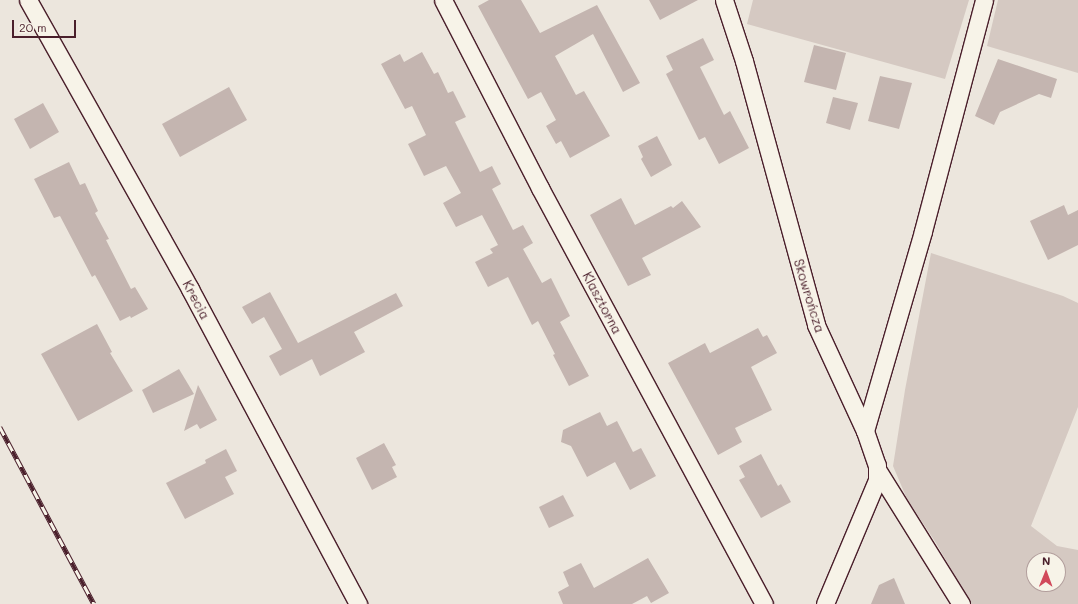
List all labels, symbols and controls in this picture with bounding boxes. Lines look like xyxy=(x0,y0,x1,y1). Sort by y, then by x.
scale bar xyxy=(14,12,78,38)
text: 20 m xyxy=(19,19,47,35)
street label: Skowrończa xyxy=(790,257,828,335)
street label: Klasztorna xyxy=(579,269,625,337)
street label: Krecia xyxy=(179,278,213,322)
north arrow xyxy=(1026,552,1066,592)
text: N xyxy=(1042,553,1051,568)

